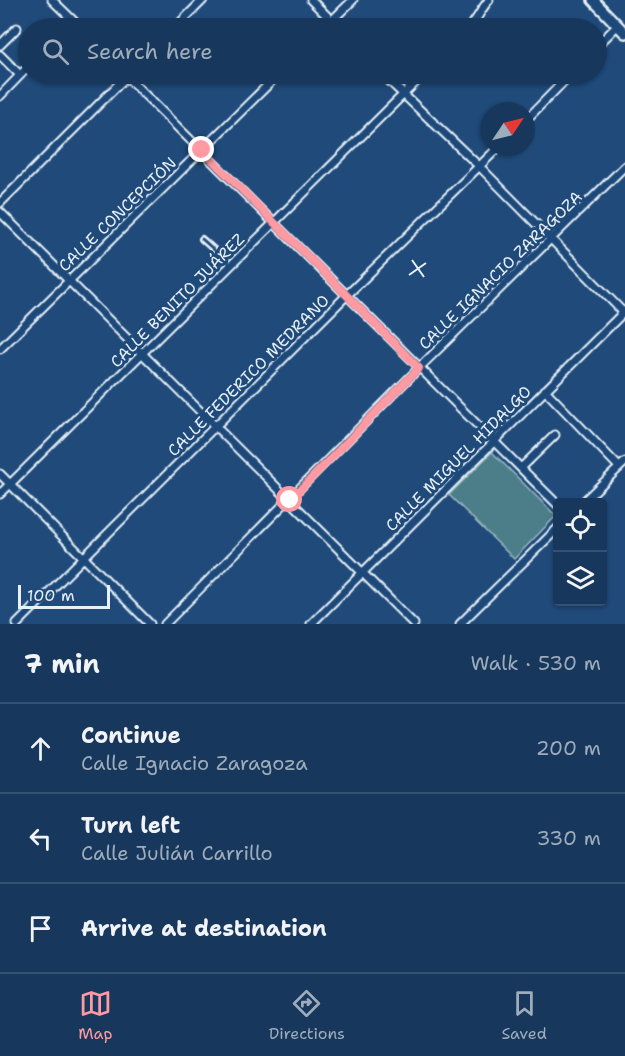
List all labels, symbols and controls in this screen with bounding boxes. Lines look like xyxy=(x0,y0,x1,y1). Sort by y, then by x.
search box xyxy=(18,18,607,84)
icon: search xyxy=(39,35,72,68)
text: Search here xyxy=(87,37,213,66)
north arrow xyxy=(481,102,535,156)
route end xyxy=(188,136,214,162)
street label: CALLE CONCEPCIÓN xyxy=(54,153,181,276)
street label: CALLE IGNACIO ZARAGOZA xyxy=(414,187,587,354)
street label: CALLE BENITO JUÁREZ xyxy=(106,229,249,372)
street label: CALLE FEDERICO MEDRANO xyxy=(163,290,334,461)
street label: CALLE MIGUEL HIDALGO xyxy=(381,381,536,536)
route start xyxy=(276,486,302,512)
map controls xyxy=(553,498,607,606)
button: locate xyxy=(553,498,607,552)
button: layers xyxy=(553,552,607,606)
scale bar xyxy=(18,582,110,610)
text: 100 m xyxy=(27,585,75,606)
text: 7 min xyxy=(24,646,100,681)
text: Walk · 530 m xyxy=(470,650,601,676)
text: Continue xyxy=(81,721,181,750)
icon: ahead xyxy=(24,732,57,765)
text: 200 m xyxy=(536,735,601,761)
text: Calle Ignacio Zaragoza xyxy=(81,750,308,776)
text: Turn left xyxy=(81,811,180,840)
icon: left xyxy=(24,822,57,855)
text: 330 m xyxy=(537,825,601,851)
text: Calle Julián Carrillo xyxy=(81,840,273,866)
icon: arrive xyxy=(24,912,57,945)
text: Arrive at destination xyxy=(81,914,327,943)
tab: Map xyxy=(78,987,112,1044)
tab: Directions xyxy=(269,987,345,1044)
tab: Saved xyxy=(501,987,547,1044)

